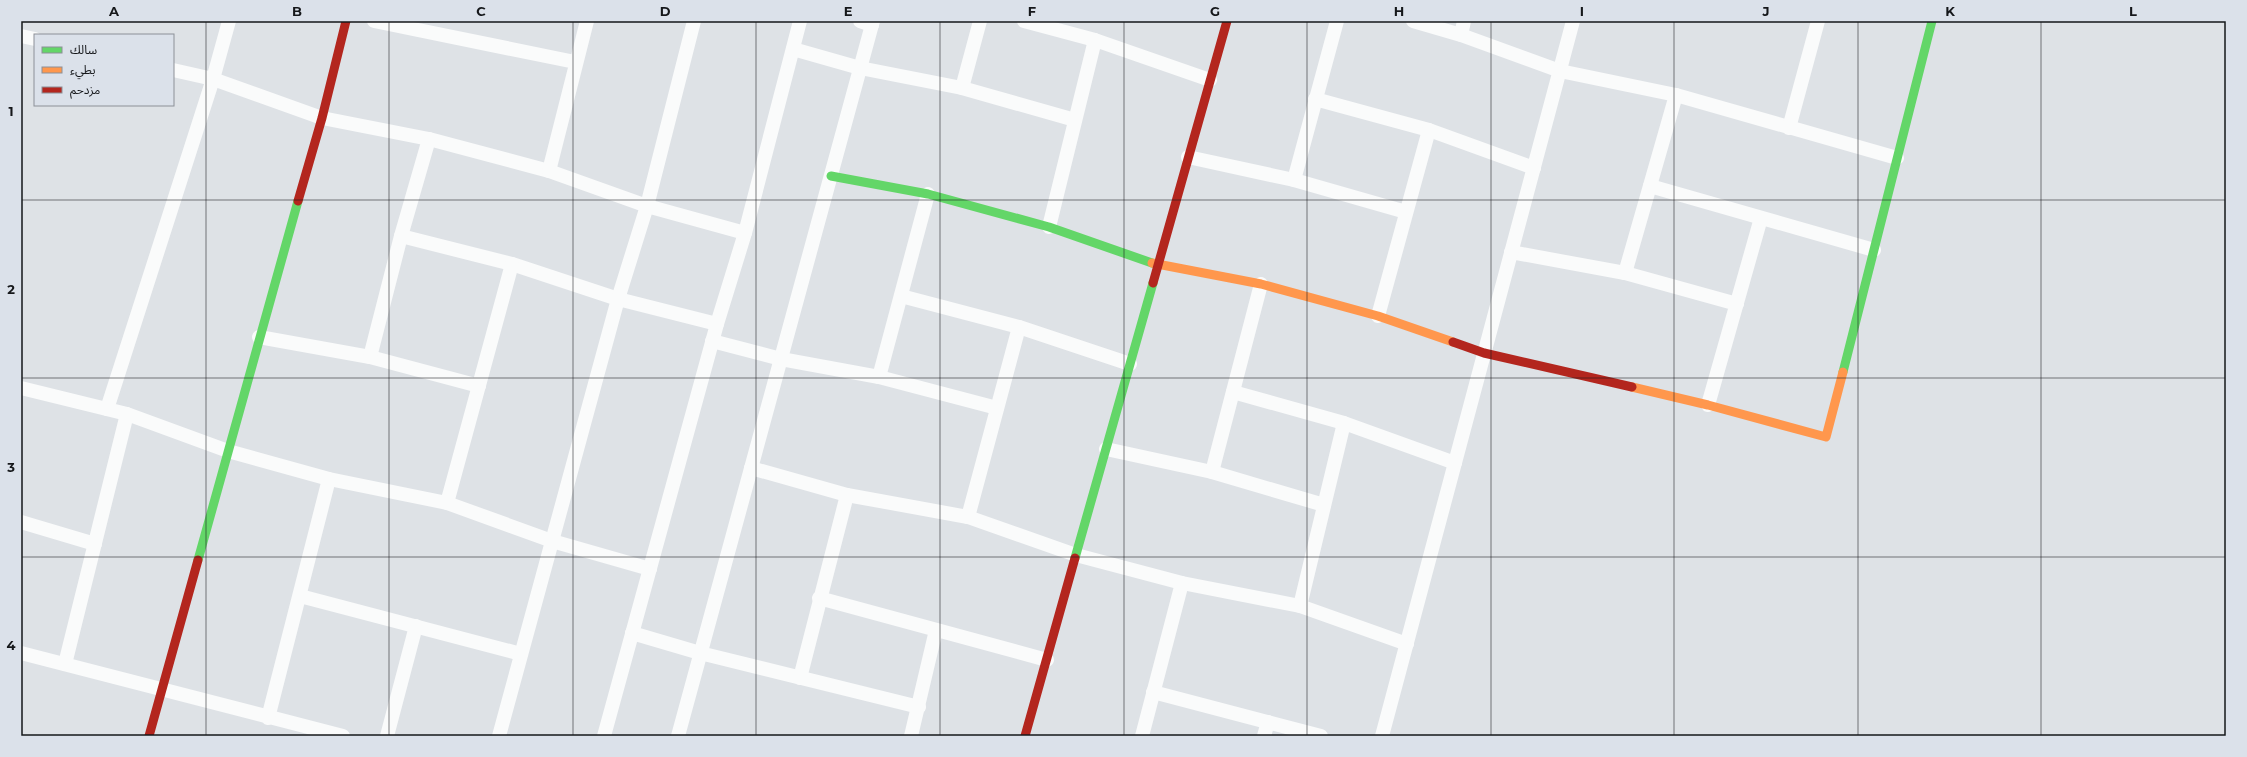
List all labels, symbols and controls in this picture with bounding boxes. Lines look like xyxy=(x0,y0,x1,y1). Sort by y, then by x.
text: A xyxy=(108,3,120,19)
text: B xyxy=(292,3,302,19)
text: C xyxy=(476,3,486,19)
text: D xyxy=(660,3,671,19)
text: E xyxy=(844,3,853,19)
text: F xyxy=(1028,3,1036,19)
text: G xyxy=(1210,3,1220,19)
text: H xyxy=(1394,3,1404,19)
text: I xyxy=(1580,3,1584,19)
text: J xyxy=(1761,3,1770,19)
text: K xyxy=(1945,3,1955,19)
text: L xyxy=(2129,3,2137,19)
legend xyxy=(34,34,174,106)
text: سالك xyxy=(70,42,97,57)
text: بطيء xyxy=(70,62,96,80)
text: مزدحم xyxy=(70,82,100,99)
text: 1 xyxy=(8,103,14,119)
text: 2 xyxy=(7,281,15,297)
text: 3 xyxy=(6,459,15,475)
text: 4 xyxy=(7,637,16,653)

